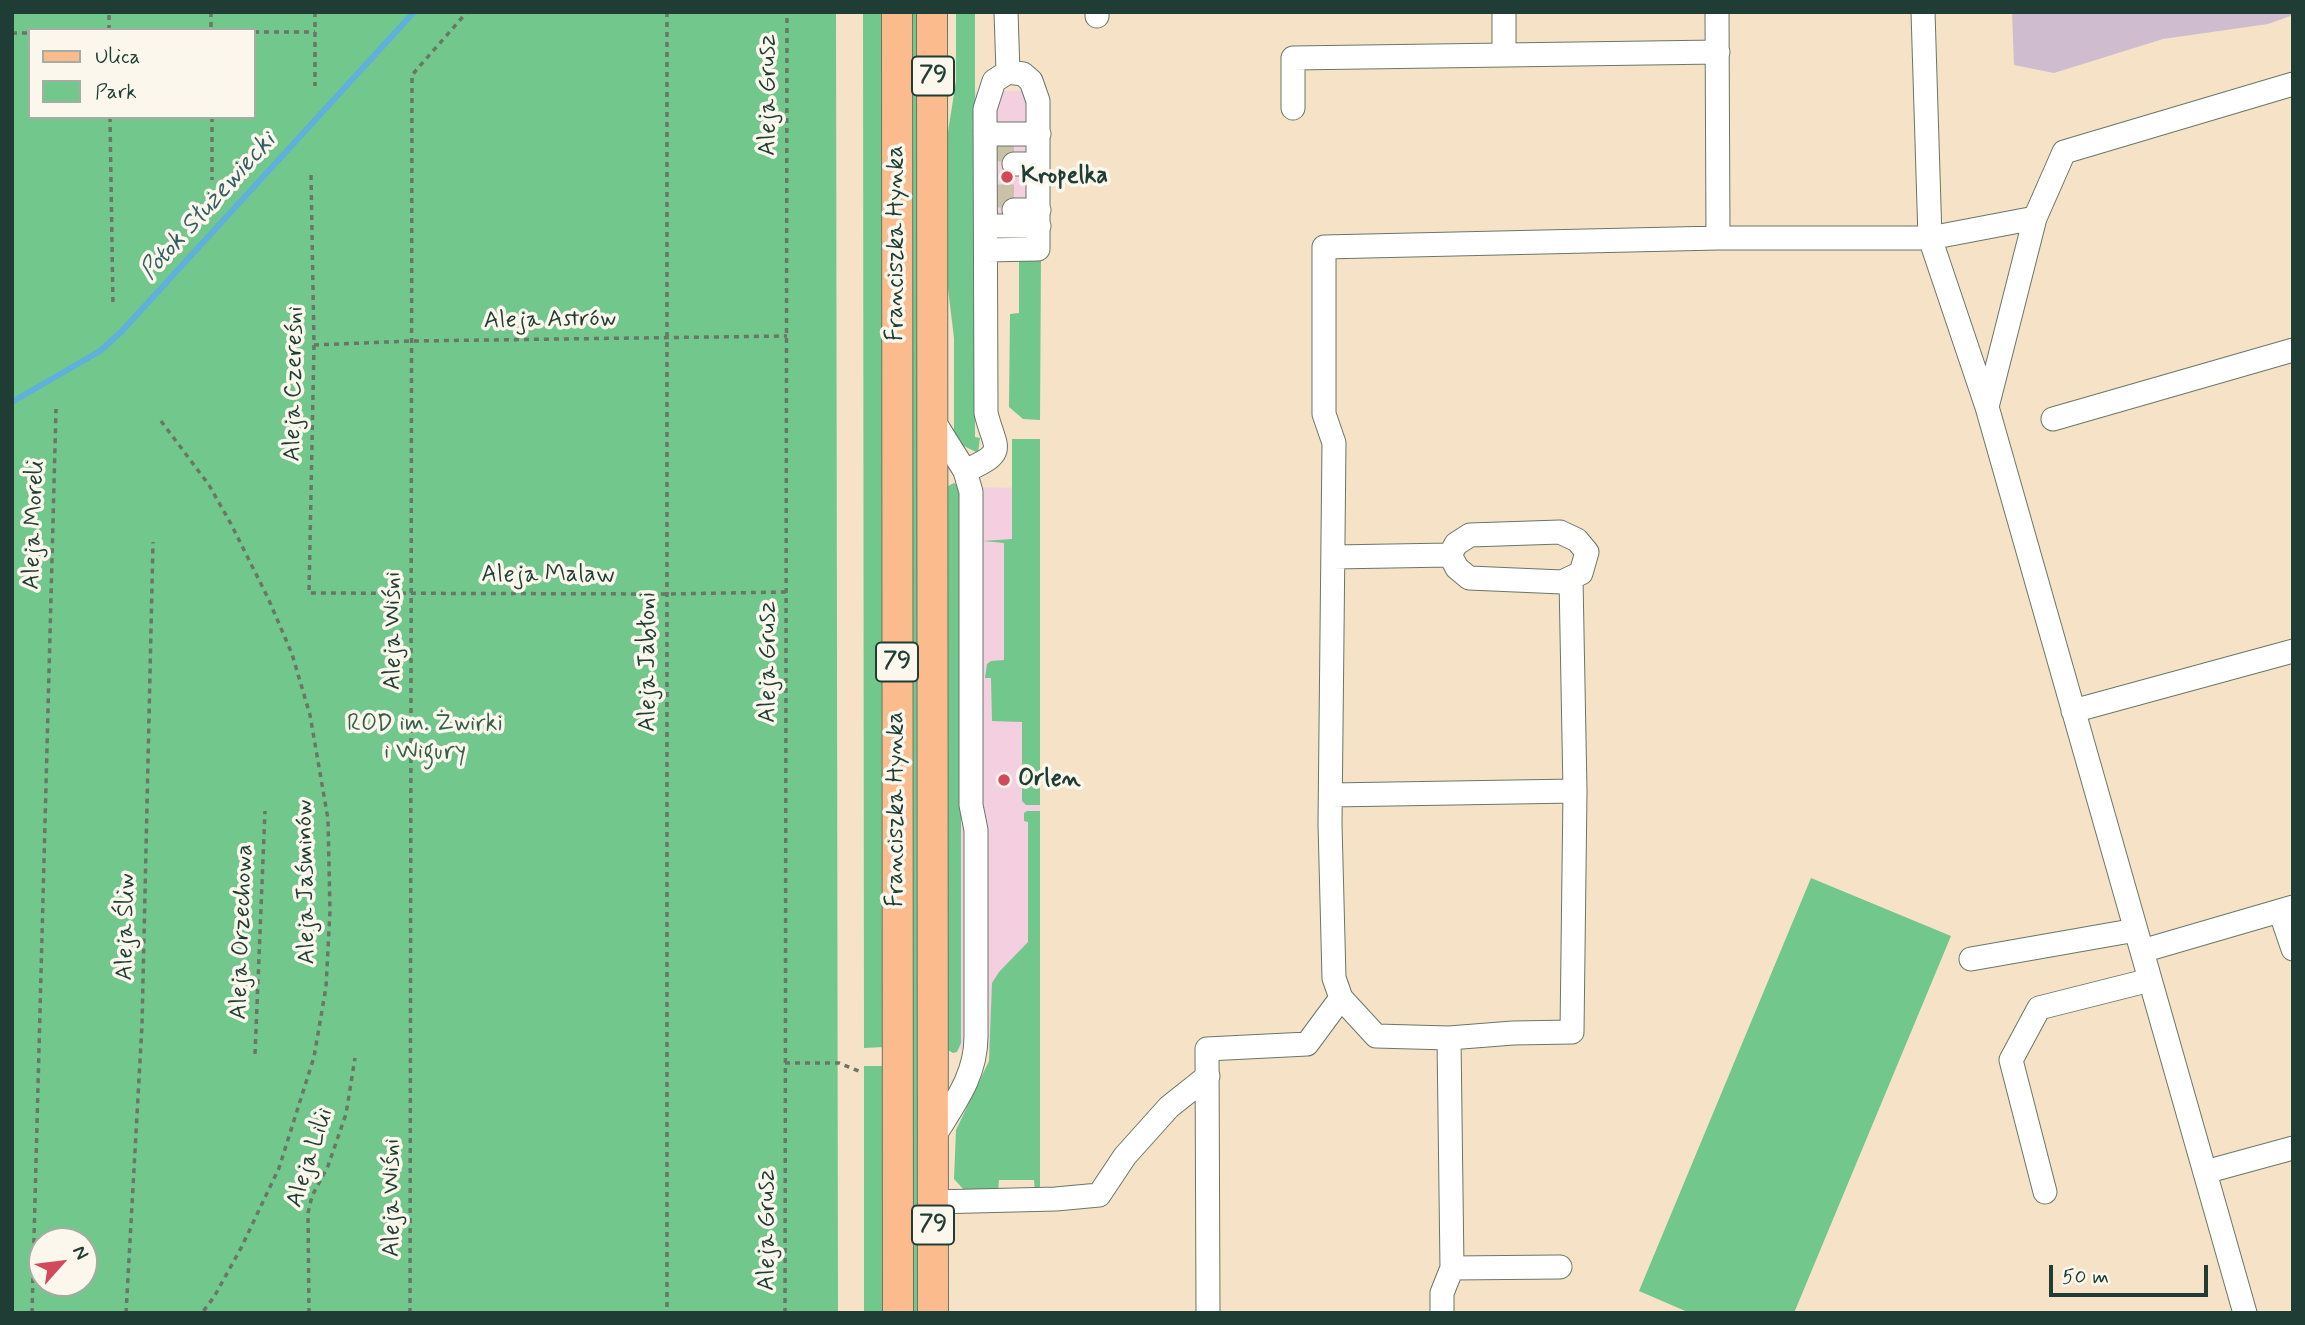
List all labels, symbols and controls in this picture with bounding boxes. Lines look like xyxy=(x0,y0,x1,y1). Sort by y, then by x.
legend xyxy=(28,28,256,119)
street label: Aleja Grusz xyxy=(755,34,783,156)
text: Ulica xyxy=(95,43,140,71)
road number: 79 xyxy=(912,57,954,96)
text: Park xyxy=(95,78,137,106)
water label: Potok Służewiecki xyxy=(134,127,284,287)
street label: Franciszka Hynka xyxy=(883,145,911,341)
place label: Kropelka xyxy=(1021,163,1108,191)
marker: Kropelka xyxy=(999,169,1015,185)
street label: Aleja Astrów xyxy=(483,305,617,337)
street label: Aleja Czereśni xyxy=(279,306,311,462)
street label: Aleja Moreli xyxy=(18,460,52,590)
street label: Aleja Malaw xyxy=(481,562,615,590)
street label: Aleja Wiśni xyxy=(380,572,408,690)
street label: Aleja Jabłoni xyxy=(635,592,663,732)
street label: Aleja Grusz xyxy=(755,601,783,723)
road number: 79 xyxy=(876,642,918,682)
park label: ROD im. Żwirki i Wigury xyxy=(347,711,503,767)
street label: Franciszka Hynka xyxy=(883,711,911,907)
place label: Orlen xyxy=(1018,766,1081,794)
marker: Orlen xyxy=(996,772,1012,788)
street label: Aleja Jaśminów xyxy=(291,799,323,965)
street label: Aleja Orzechowa xyxy=(226,844,260,1020)
street label: Aleja Śliw xyxy=(112,873,142,981)
street label: Aleja Lilii xyxy=(281,1105,341,1211)
street label: Aleja Wiśni xyxy=(379,1139,407,1257)
street label: Aleja Grusz xyxy=(754,1169,782,1291)
road number: 79 xyxy=(912,1206,954,1244)
north arrow xyxy=(28,1227,98,1297)
text: N xyxy=(66,1241,94,1264)
scale bar xyxy=(2053,1252,2212,1296)
text: 50 m xyxy=(2062,1263,2109,1291)

